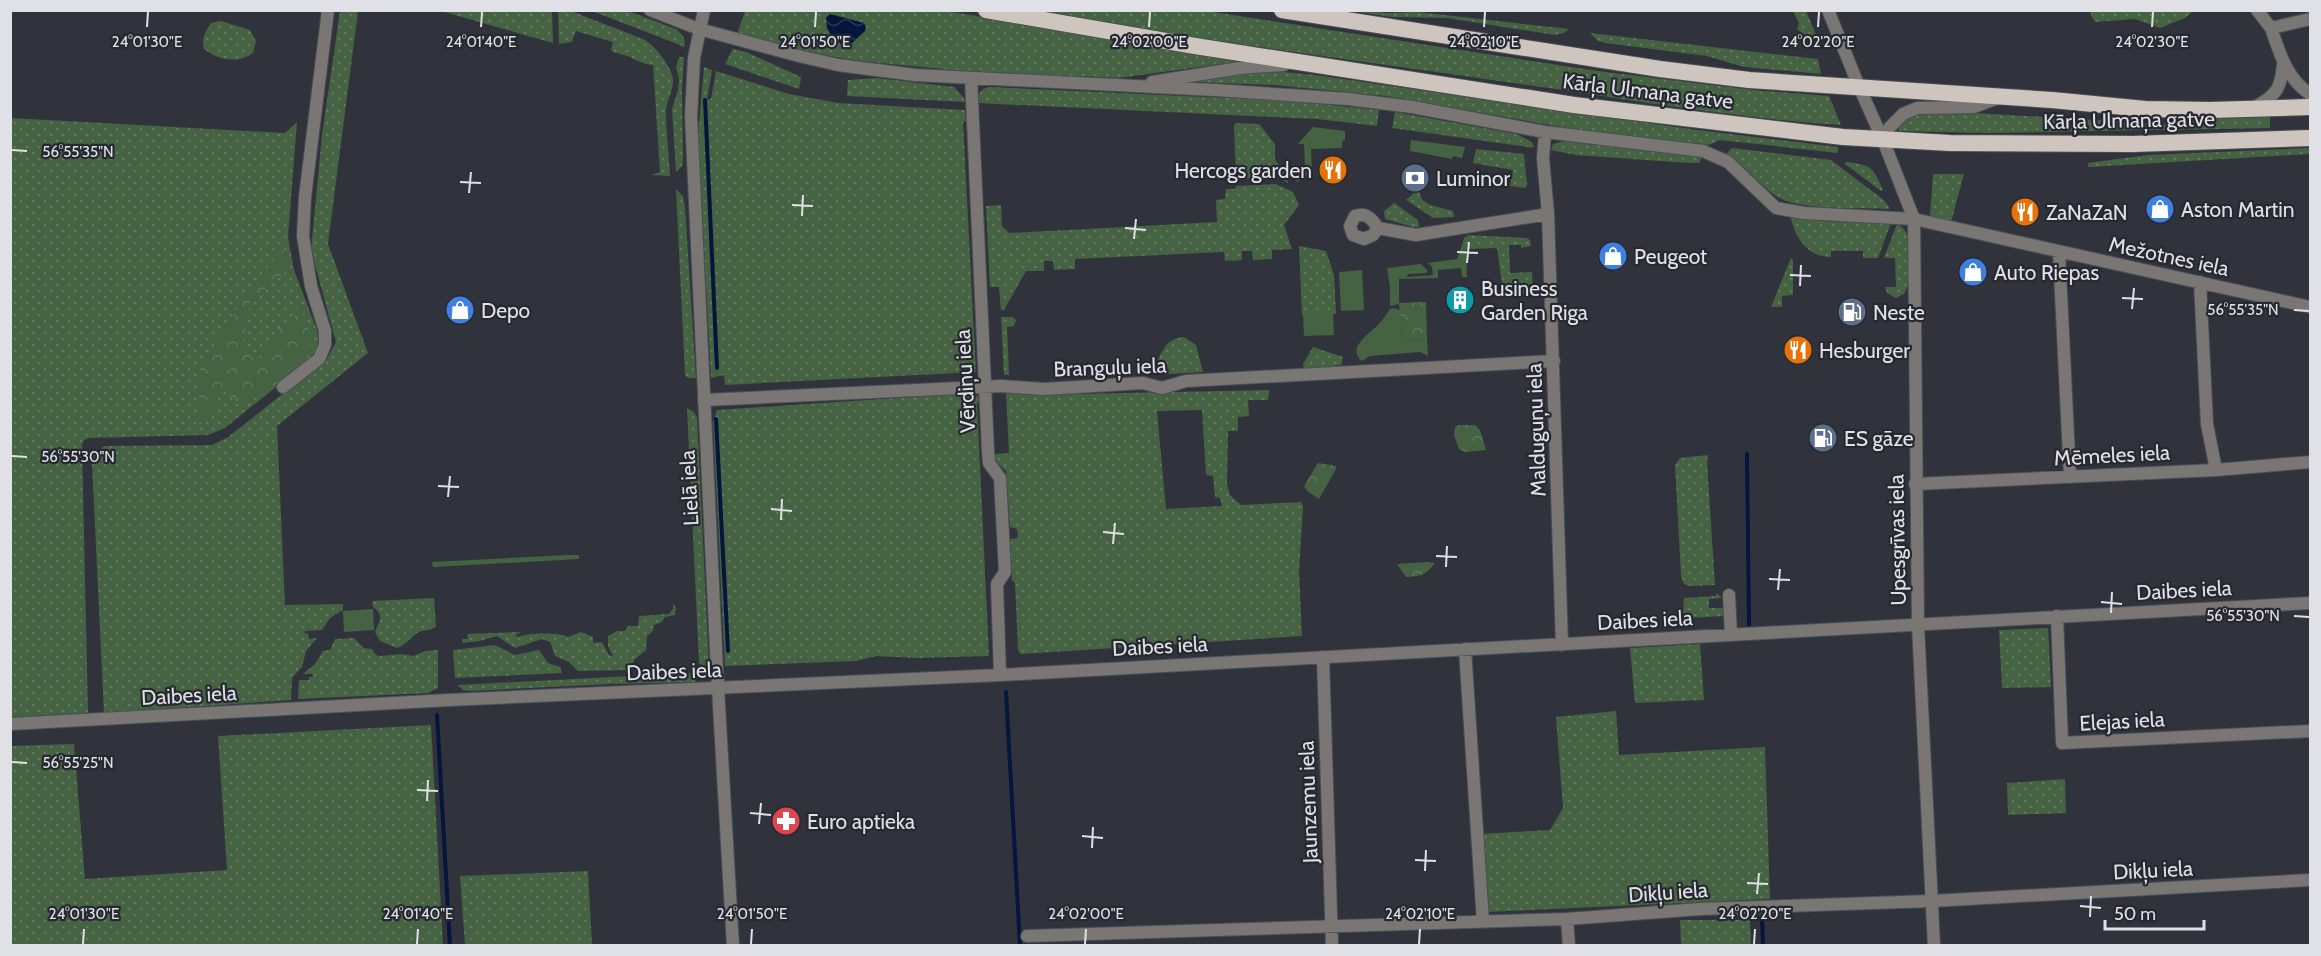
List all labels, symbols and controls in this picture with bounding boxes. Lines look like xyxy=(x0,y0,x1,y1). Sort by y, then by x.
text: 24°01'30"E xyxy=(112,33,182,51)
text: 24°01'40"E xyxy=(446,33,516,51)
text: 24°01'50"E xyxy=(780,33,850,51)
text: 24°02'00"E xyxy=(1111,33,1187,51)
text: 24°02'10"E xyxy=(1449,33,1519,51)
text: 24°02'20"E xyxy=(1781,33,1855,51)
text: 24°02'30"E xyxy=(2115,33,2189,51)
street label: Kārļa Ulmaņa gatve xyxy=(1561,68,1735,116)
street label: Kārļa Ulmaņa gatve xyxy=(2043,106,2215,136)
text: 56°55'35"N xyxy=(42,143,114,161)
restaurant icon: Hercogs garden xyxy=(1317,154,1349,186)
place label: Hercogs garden xyxy=(1174,158,1312,183)
bank icon: Luminor xyxy=(1399,162,1431,194)
place label: Luminor xyxy=(1436,166,1511,191)
shop icon: Aston Martin xyxy=(2144,193,2176,225)
restaurant icon: ZaNaZaN xyxy=(2009,196,2041,228)
place label: Aston Martin xyxy=(2181,197,2295,222)
place label: ZaNaZaN xyxy=(2046,200,2128,225)
street label: Mežotnes iela xyxy=(2107,231,2231,281)
shop icon: Peugeot xyxy=(1597,240,1629,272)
place label: Peugeot xyxy=(1634,244,1707,269)
shop icon: Auto Riepas xyxy=(1957,256,1989,288)
place label: Auto Riepas xyxy=(1994,260,2099,285)
place label: Business Garden Riga xyxy=(1481,276,1588,325)
building icon: Business Garden Riga xyxy=(1444,284,1476,316)
shop icon: Depo xyxy=(444,294,476,326)
fuel station icon: Neste xyxy=(1836,296,1868,328)
place label: Depo xyxy=(481,298,530,323)
place label: Neste xyxy=(1873,300,1925,325)
text: 56°55'35"N xyxy=(2207,301,2279,319)
street label: Vērdiņu iela xyxy=(950,328,982,433)
restaurant icon: Hesburger xyxy=(1782,334,1814,366)
place label: Hesburger xyxy=(1819,338,1910,363)
street label: Branguļu iela xyxy=(1053,353,1167,383)
street label: Malduguņu iela xyxy=(1521,363,1553,497)
fuel station icon: ES gāze xyxy=(1807,422,1839,454)
place label: ES gāze xyxy=(1844,426,1914,451)
street label: Mēmeles iela xyxy=(2053,439,2171,471)
text: 56°55'30"N xyxy=(41,448,115,466)
street label: Lielā iela xyxy=(675,450,703,526)
street label: Upesgrīvas iela xyxy=(1883,474,1911,606)
street label: Daibes iela xyxy=(2136,575,2232,605)
street label: Daibes iela xyxy=(1597,605,1693,635)
text: 56°55'30"N xyxy=(2206,607,2280,625)
street label: Daibes iela xyxy=(1112,631,1208,661)
street label: Daibes iela xyxy=(626,657,722,685)
street label: Daibes iela xyxy=(141,680,237,710)
street label: Elejas iela xyxy=(2079,706,2165,737)
street label: Jaunzemu iela xyxy=(1293,740,1323,865)
text: 56°55'25"N xyxy=(42,754,114,772)
pharmacy icon: Euro aptieka xyxy=(770,805,802,837)
place label: Euro aptieka xyxy=(807,809,915,834)
street label: Dikļu iela xyxy=(2112,855,2194,887)
street label: Dikļu iela xyxy=(1627,877,1709,909)
scale bar xyxy=(2105,893,2204,931)
text: 50 m xyxy=(2114,903,2156,925)
text: 24°01'30"E xyxy=(49,905,119,923)
text: 24°01'40"E xyxy=(383,905,453,923)
text: 24°01'50"E xyxy=(717,905,787,923)
text: 24°02'00"E xyxy=(1048,905,1124,923)
text: 24°02'10"E xyxy=(1385,905,1455,923)
text: 24°02'20"E xyxy=(1718,905,1792,923)

